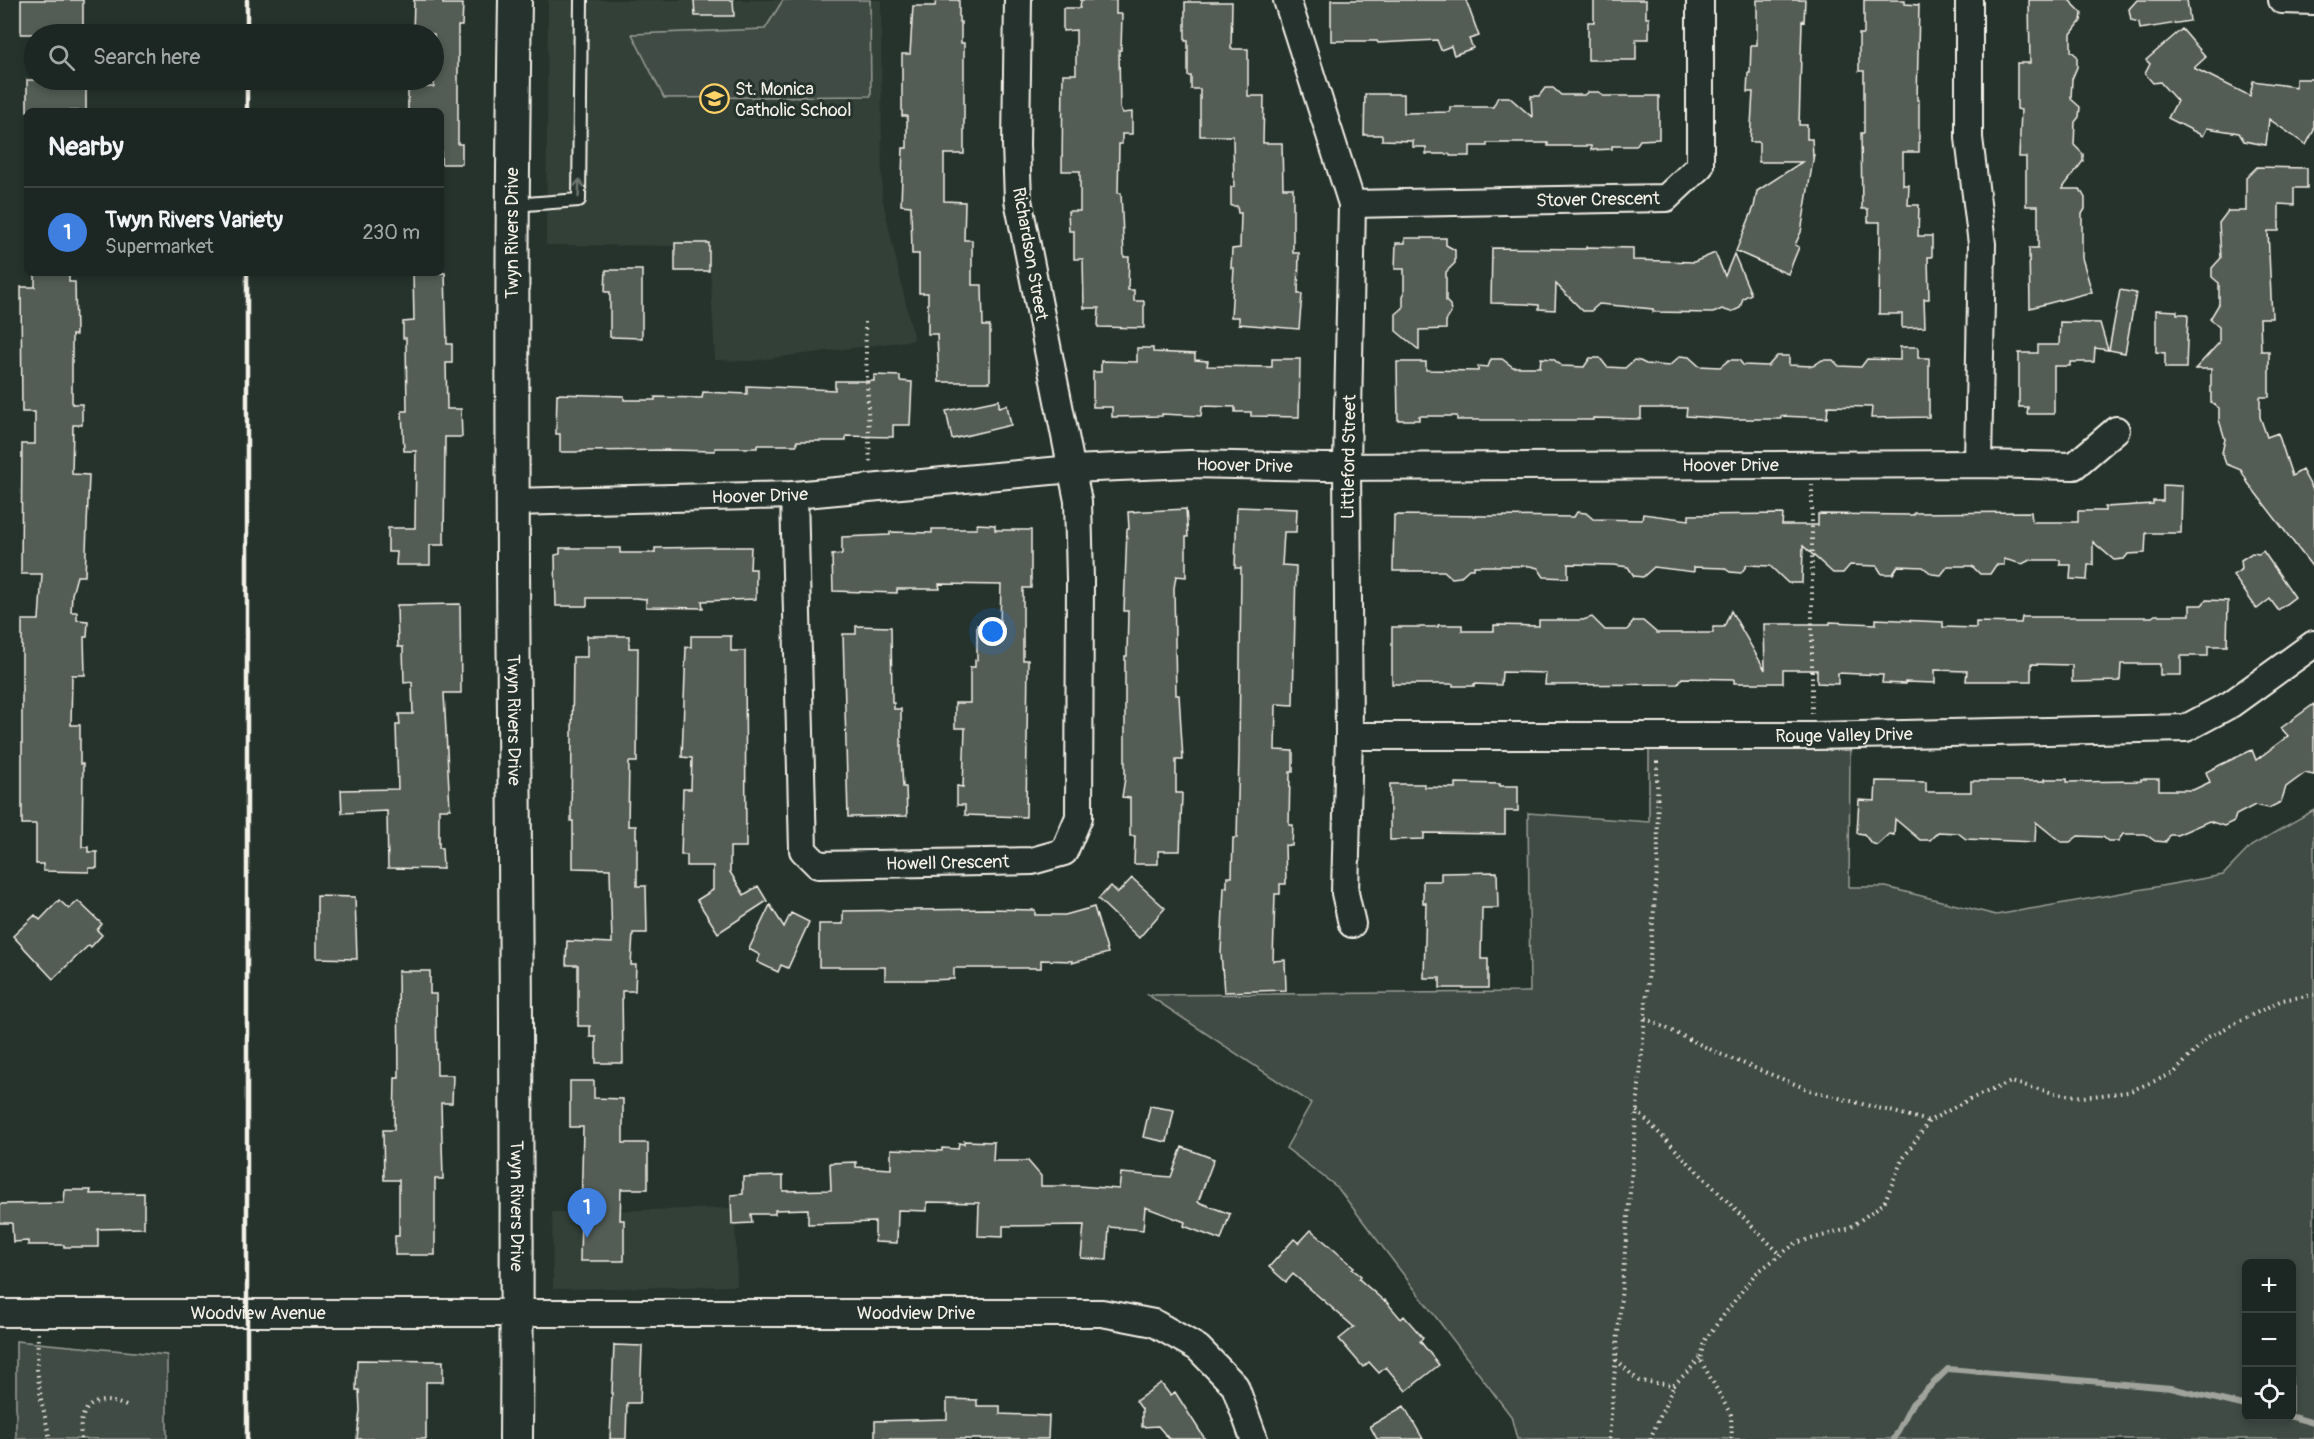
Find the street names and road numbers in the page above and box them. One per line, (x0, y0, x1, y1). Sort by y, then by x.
street label: Twyn Rivers Drive (501, 167, 524, 299)
street label: Richardson Street (1007, 186, 1053, 323)
street label: Stover Crescent (1536, 187, 1661, 212)
street label: Littleford Street (1336, 394, 1362, 519)
street label: Hoover Drive (1196, 453, 1293, 478)
street label: Hoover Drive (1682, 453, 1779, 477)
street label: Hoover Drive (711, 482, 809, 509)
street label: Twyn Rivers Drive (502, 654, 526, 786)
street label: Rouge Valley Drive (1775, 722, 1913, 748)
street label: Howell Crescent (886, 850, 1010, 875)
street label: Twyn Rivers Drive (505, 1140, 528, 1272)
street label: Woodview Avenue (190, 1302, 326, 1325)
street label: Woodview Drive (857, 1302, 975, 1325)

